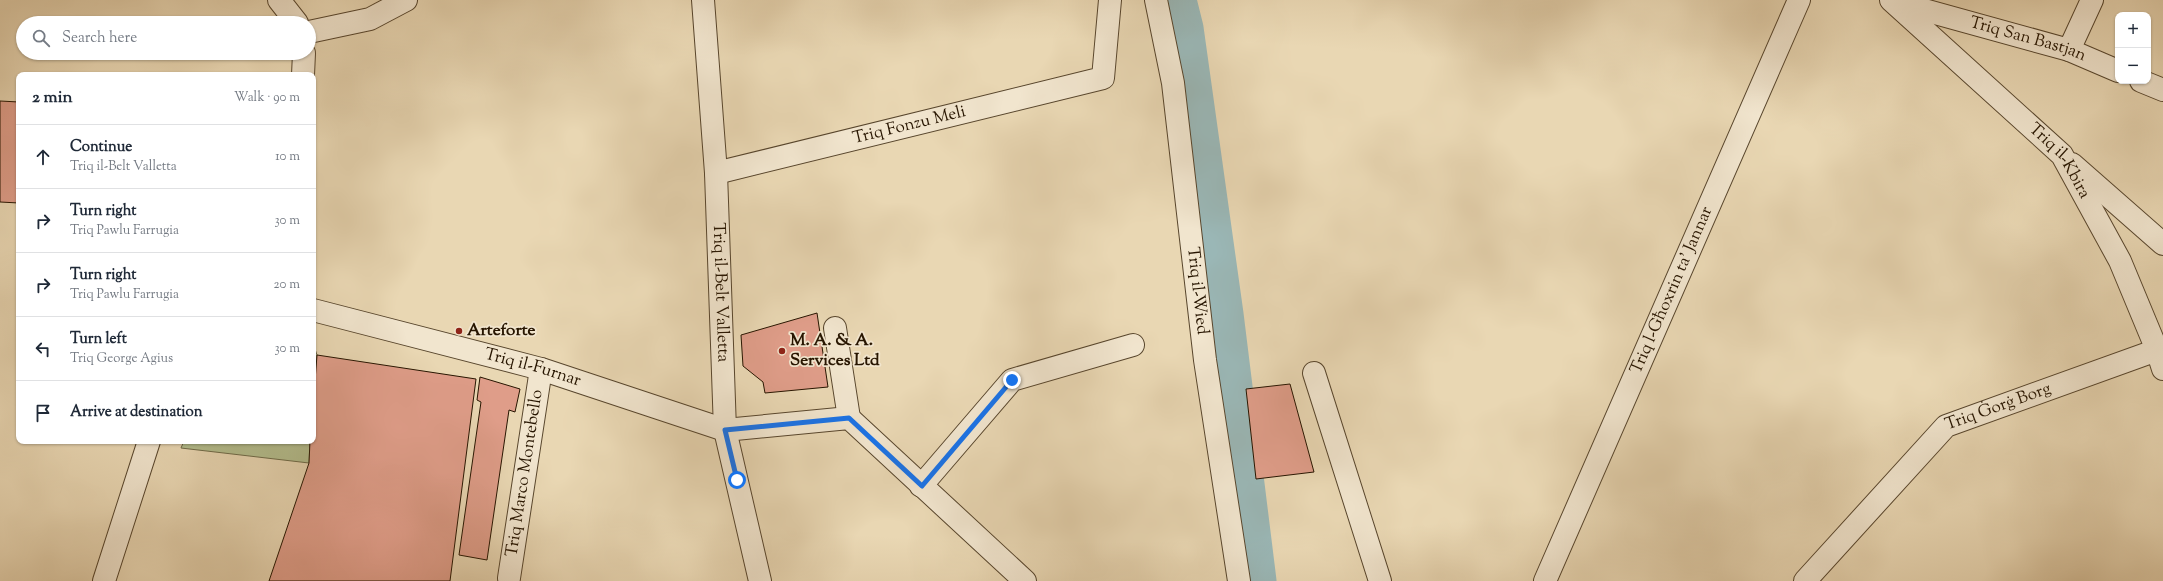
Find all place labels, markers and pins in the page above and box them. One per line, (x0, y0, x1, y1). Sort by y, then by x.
place label: Arteforte (467, 319, 536, 343)
marker: Arteforte (454, 326, 464, 336)
place label: M. A. & A. Services Ltd (790, 329, 880, 373)
marker: M. A. & A. Services Ltd (777, 346, 787, 356)

